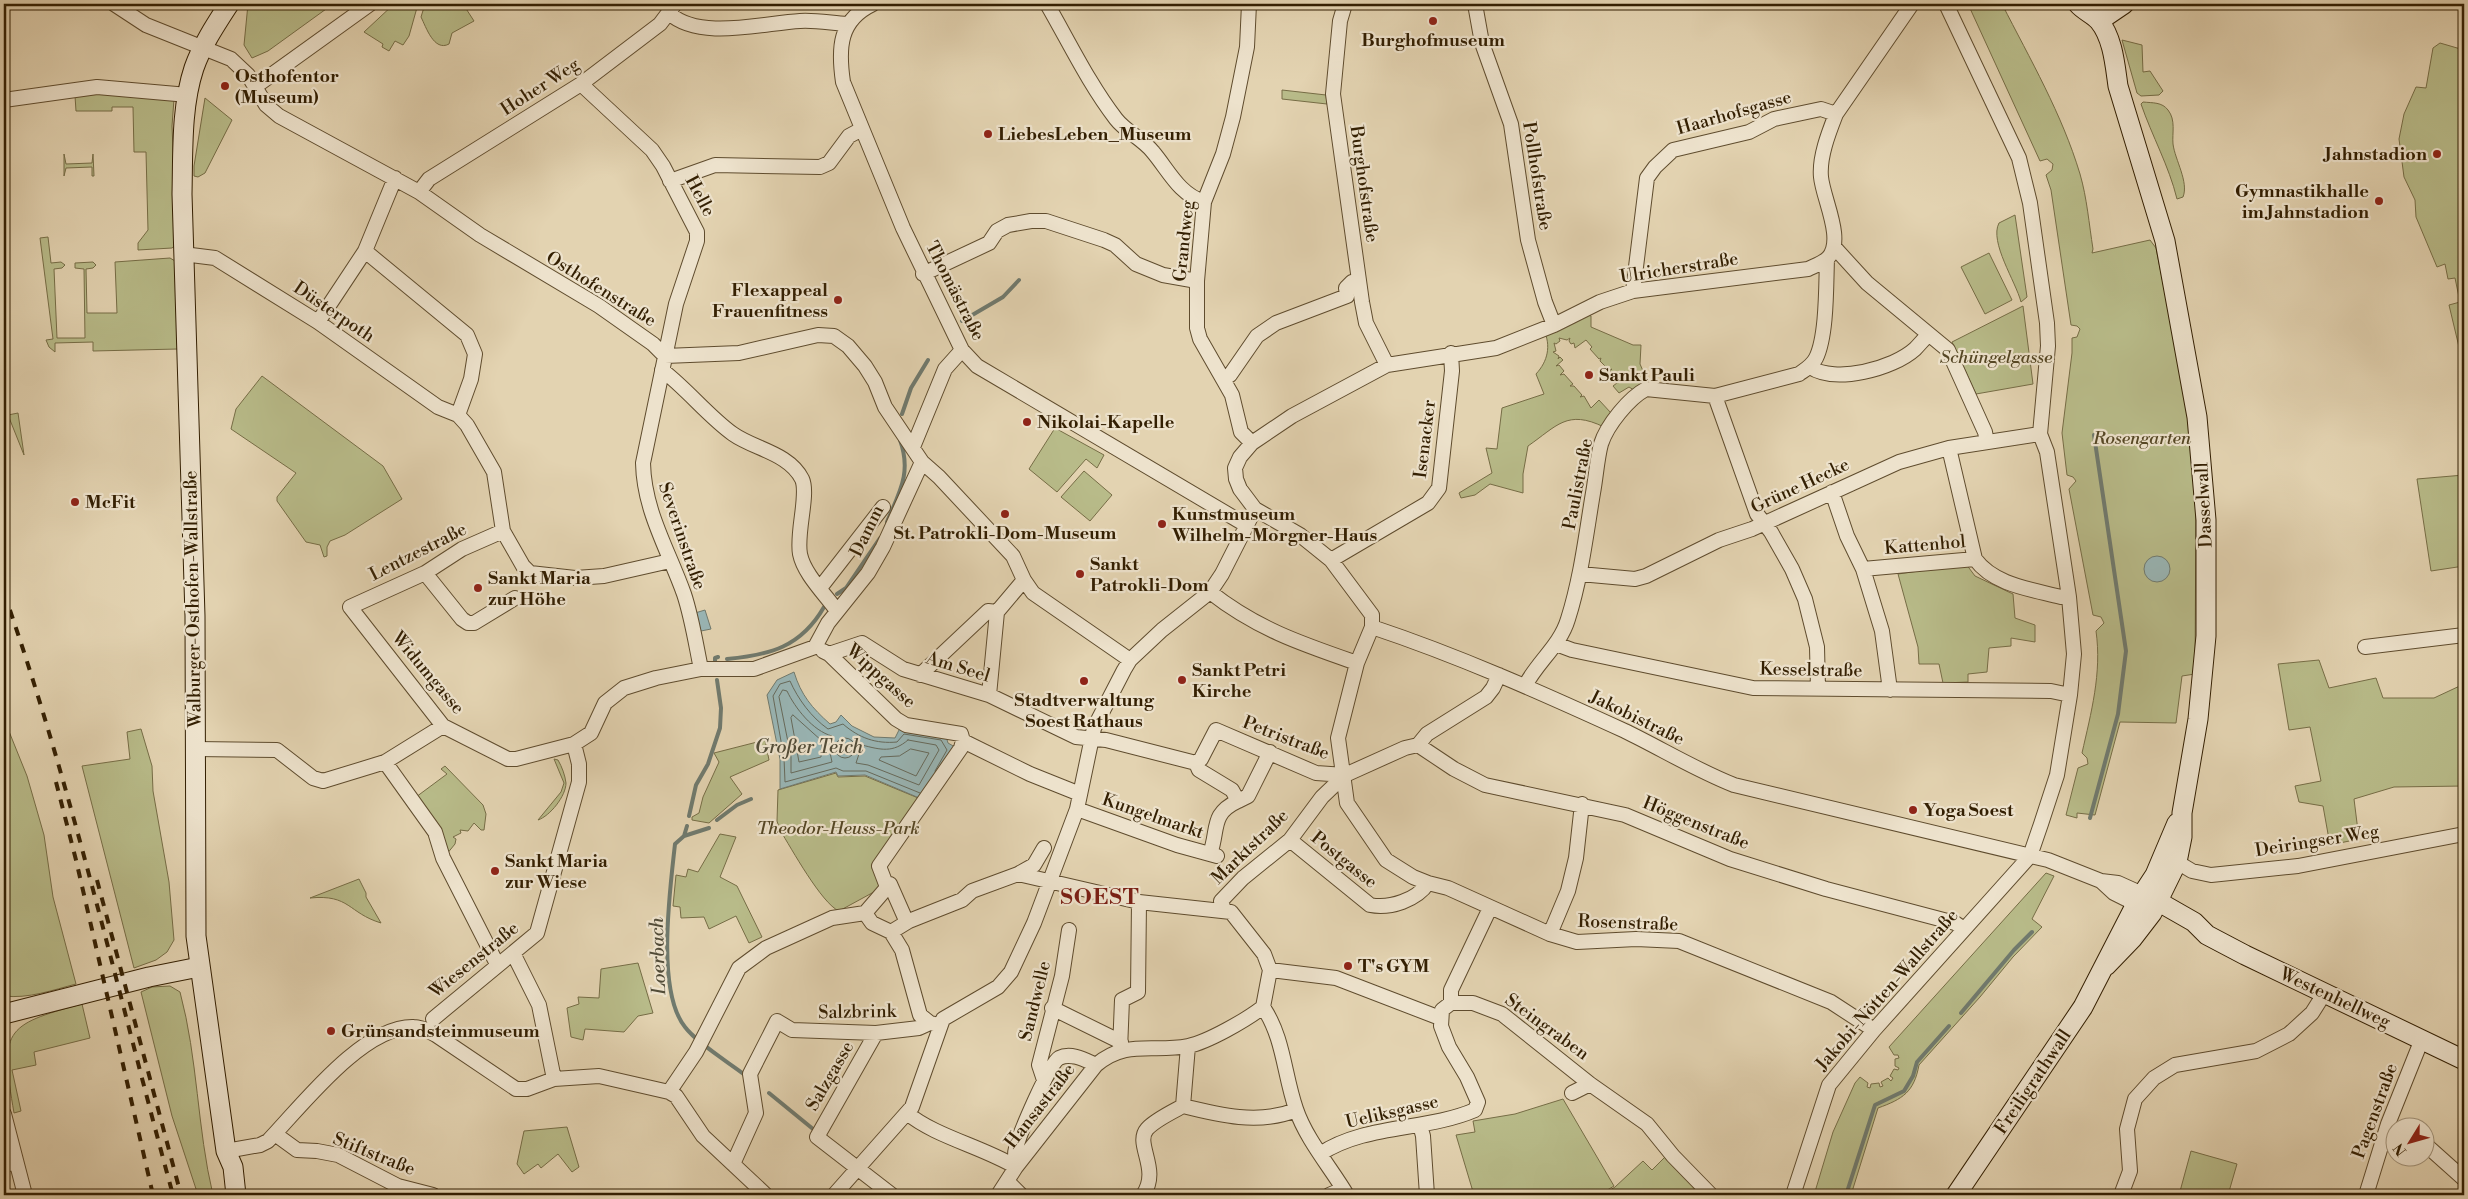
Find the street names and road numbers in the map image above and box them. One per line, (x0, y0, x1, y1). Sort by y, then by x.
street label: Hoher Weg (496, 53, 584, 121)
street label: Haarhofsgasse (1674, 86, 1794, 140)
street label: Pollhofstraße (1517, 120, 1557, 232)
street label: Burghofstraße (1344, 123, 1384, 244)
street label: Helle (680, 172, 720, 220)
street label: Grandweg (1168, 198, 1200, 283)
street label: Thomästraße (920, 237, 990, 345)
street label: Osthofenstraße (542, 246, 660, 332)
street label: Ulricherstraße (1618, 247, 1740, 289)
street label: Düsterpoth (289, 276, 379, 348)
street label: Isenacker (1409, 398, 1441, 480)
street label: Paulistraße (1558, 436, 1598, 532)
street label: Grüne Hecke (1747, 453, 1853, 519)
street label: Dasselwall (2190, 461, 2218, 548)
street label: Walburger-Osthofen-Wallstraße (179, 470, 207, 729)
street label: Severinstraße (653, 479, 711, 593)
street label: Damm (845, 501, 889, 561)
street label: Lentzestraße (365, 518, 471, 586)
street label: Kattenhol (1883, 530, 1967, 560)
street label: Widumgasse (386, 626, 469, 719)
street label: Wippgasse (841, 638, 921, 713)
street label: Am Seel (922, 646, 993, 688)
street label: Kesselstraße (1759, 658, 1863, 682)
street label: Jakobistraße (1585, 685, 1688, 751)
street label: Petristraße (1239, 711, 1333, 765)
street label: Kungelmarkt (1099, 788, 1208, 844)
street label: Höggenstraße (1639, 791, 1753, 855)
street label: Marktstraße (1206, 804, 1294, 890)
street label: Deiringser Weg (2253, 820, 2381, 862)
street label: Postgasse (1306, 826, 1382, 894)
street label: Jakobi-Nötten-Wallstraße (1810, 905, 1963, 1076)
street label: Rosenstraße (1577, 910, 1679, 936)
street label: Wiesenstraße (424, 917, 524, 1004)
street label: Sandwelle (1014, 959, 1056, 1043)
street label: Westenhellweg (2275, 962, 2395, 1034)
street label: Steingraben (1500, 989, 1594, 1066)
street label: Salzbrink (818, 1000, 898, 1024)
street label: Freiligrathwall (1989, 1025, 2077, 1139)
street label: Salzgasse (801, 1037, 859, 1115)
street label: Hansastraße (1000, 1059, 1080, 1153)
street label: Pagenstraße (2347, 1060, 2403, 1162)
street label: Ueliksgasse (1343, 1090, 1441, 1134)
street label: Stiftstraße (330, 1127, 418, 1181)

